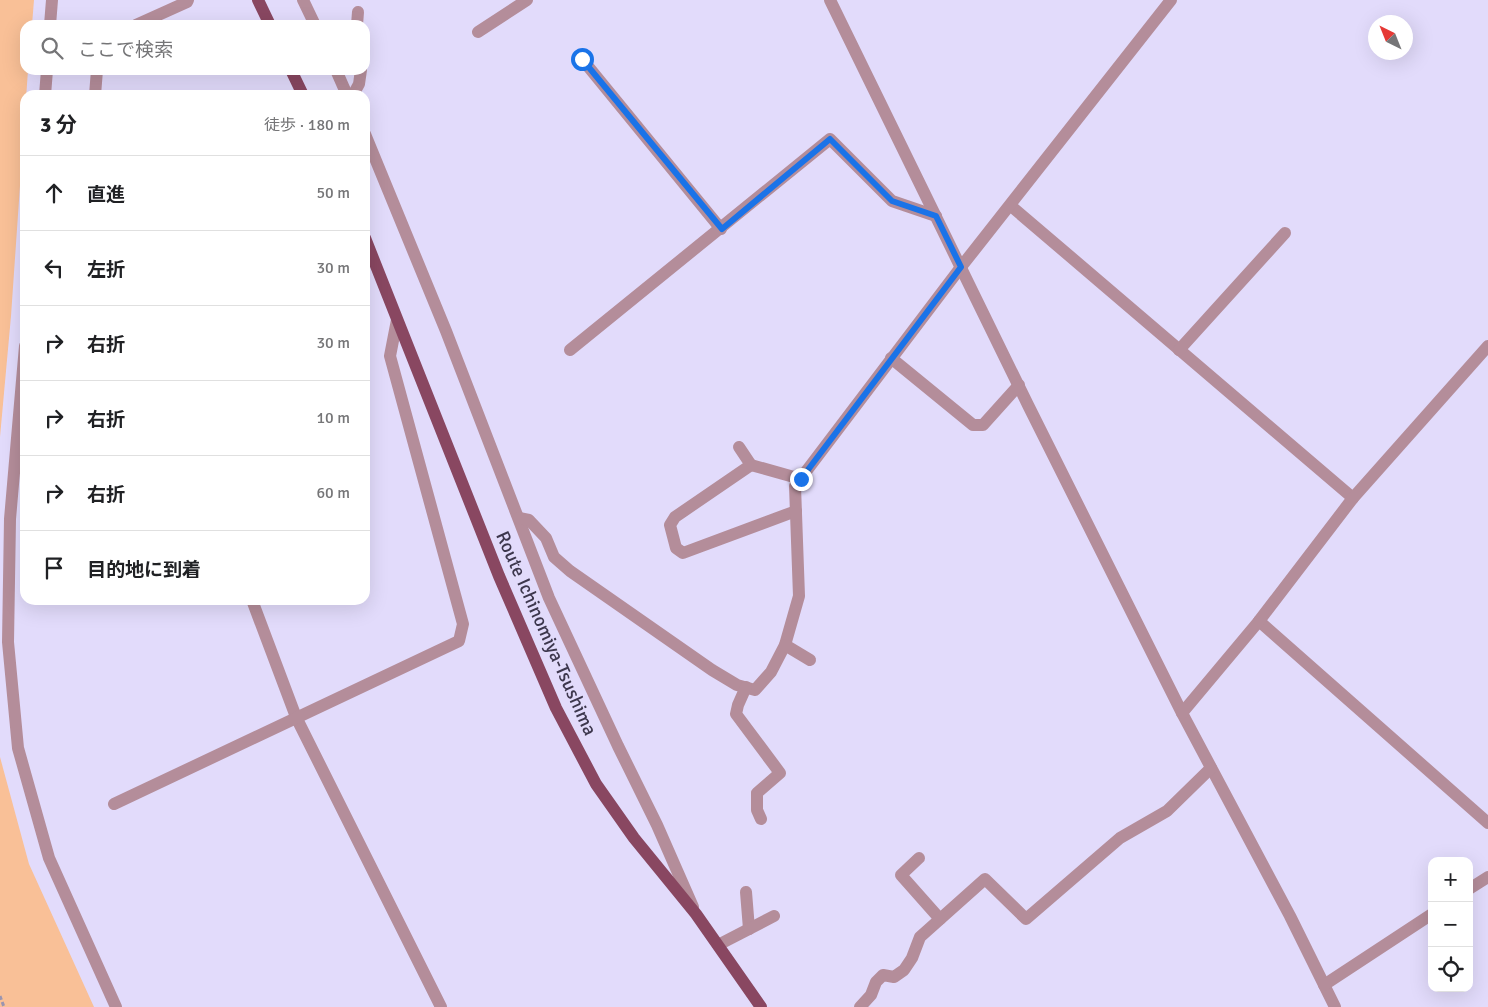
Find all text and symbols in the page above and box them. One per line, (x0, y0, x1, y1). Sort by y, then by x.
north arrow (1368, 15, 1413, 60)
search box (20, 20, 370, 75)
icon: search (38, 34, 66, 62)
text: ここで検索 (78, 38, 173, 62)
route start (571, 48, 594, 71)
text: 3 分 (40, 112, 77, 138)
text: 徒歩 · 180 m (264, 115, 350, 135)
icon: ahead (40, 179, 68, 207)
text: 直進 (87, 183, 125, 207)
text: 50 m (316, 183, 350, 203)
icon: left (40, 254, 68, 282)
text: 左折 (87, 258, 125, 282)
text: 30 m (316, 258, 350, 278)
icon: right (40, 329, 68, 357)
text: 右折 (87, 333, 125, 357)
text: 30 m (316, 333, 350, 353)
icon: right (40, 404, 68, 432)
text: 右折 (87, 408, 125, 432)
text: 10 m (316, 408, 350, 428)
route end (790, 468, 813, 491)
icon: right (40, 479, 68, 507)
text: 右折 (87, 483, 125, 507)
text: 60 m (316, 483, 350, 503)
street label: Route Ichinomiya-Tsushima (490, 528, 602, 739)
icon: arrive (40, 554, 68, 582)
text: 目的地に到着 (87, 558, 201, 582)
map controls (1428, 857, 1473, 992)
button: + (1428, 857, 1473, 902)
button: − (1428, 902, 1473, 947)
button: locate (1428, 947, 1473, 992)

